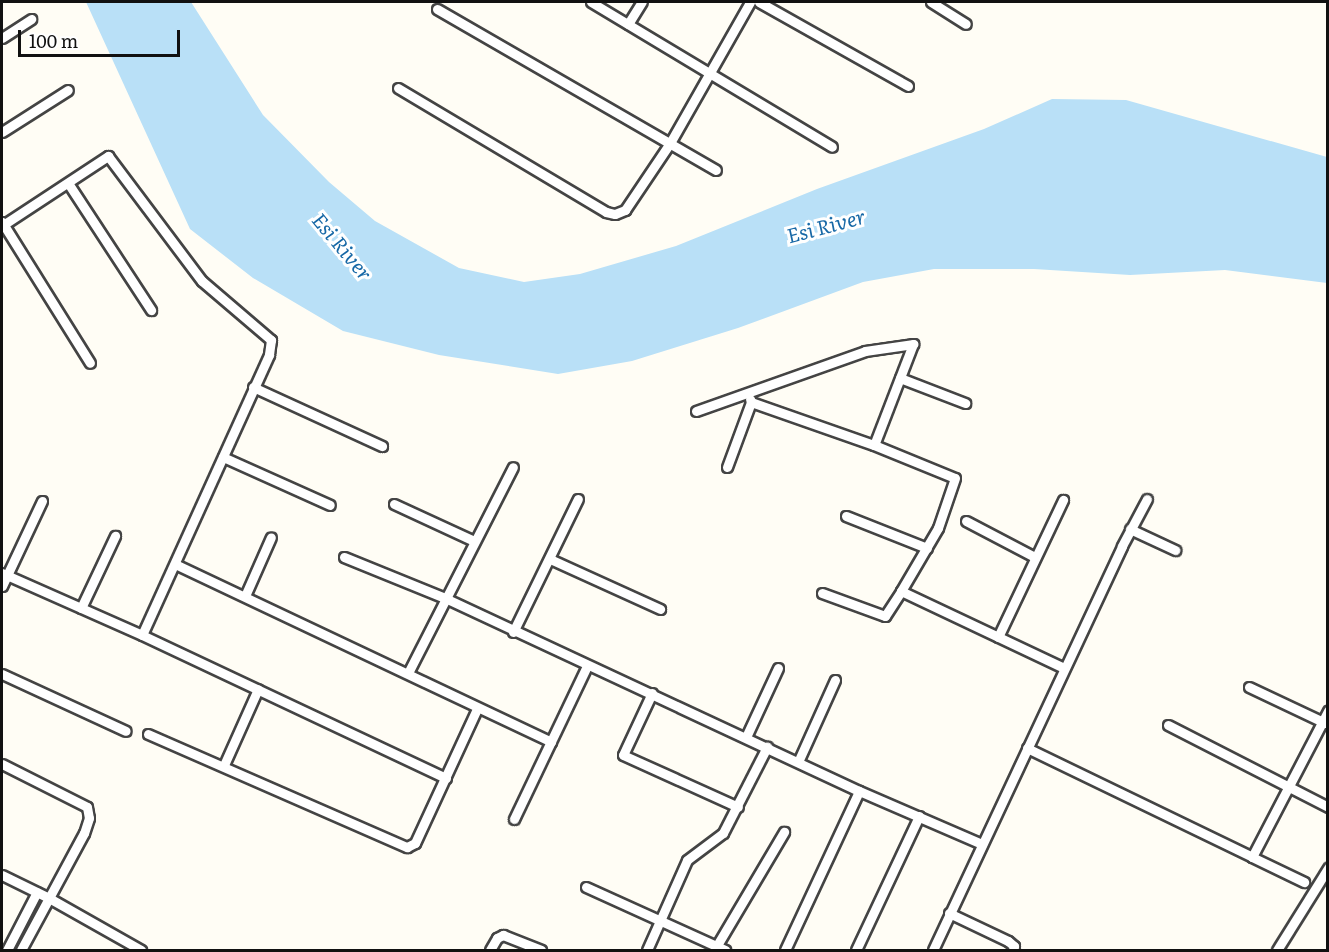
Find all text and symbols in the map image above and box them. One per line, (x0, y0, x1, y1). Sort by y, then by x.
scale bar (21, 18, 183, 56)
text: 100 m (29, 27, 78, 54)
water label: Esi River (784, 203, 868, 247)
water label: Esi River (308, 207, 378, 285)

